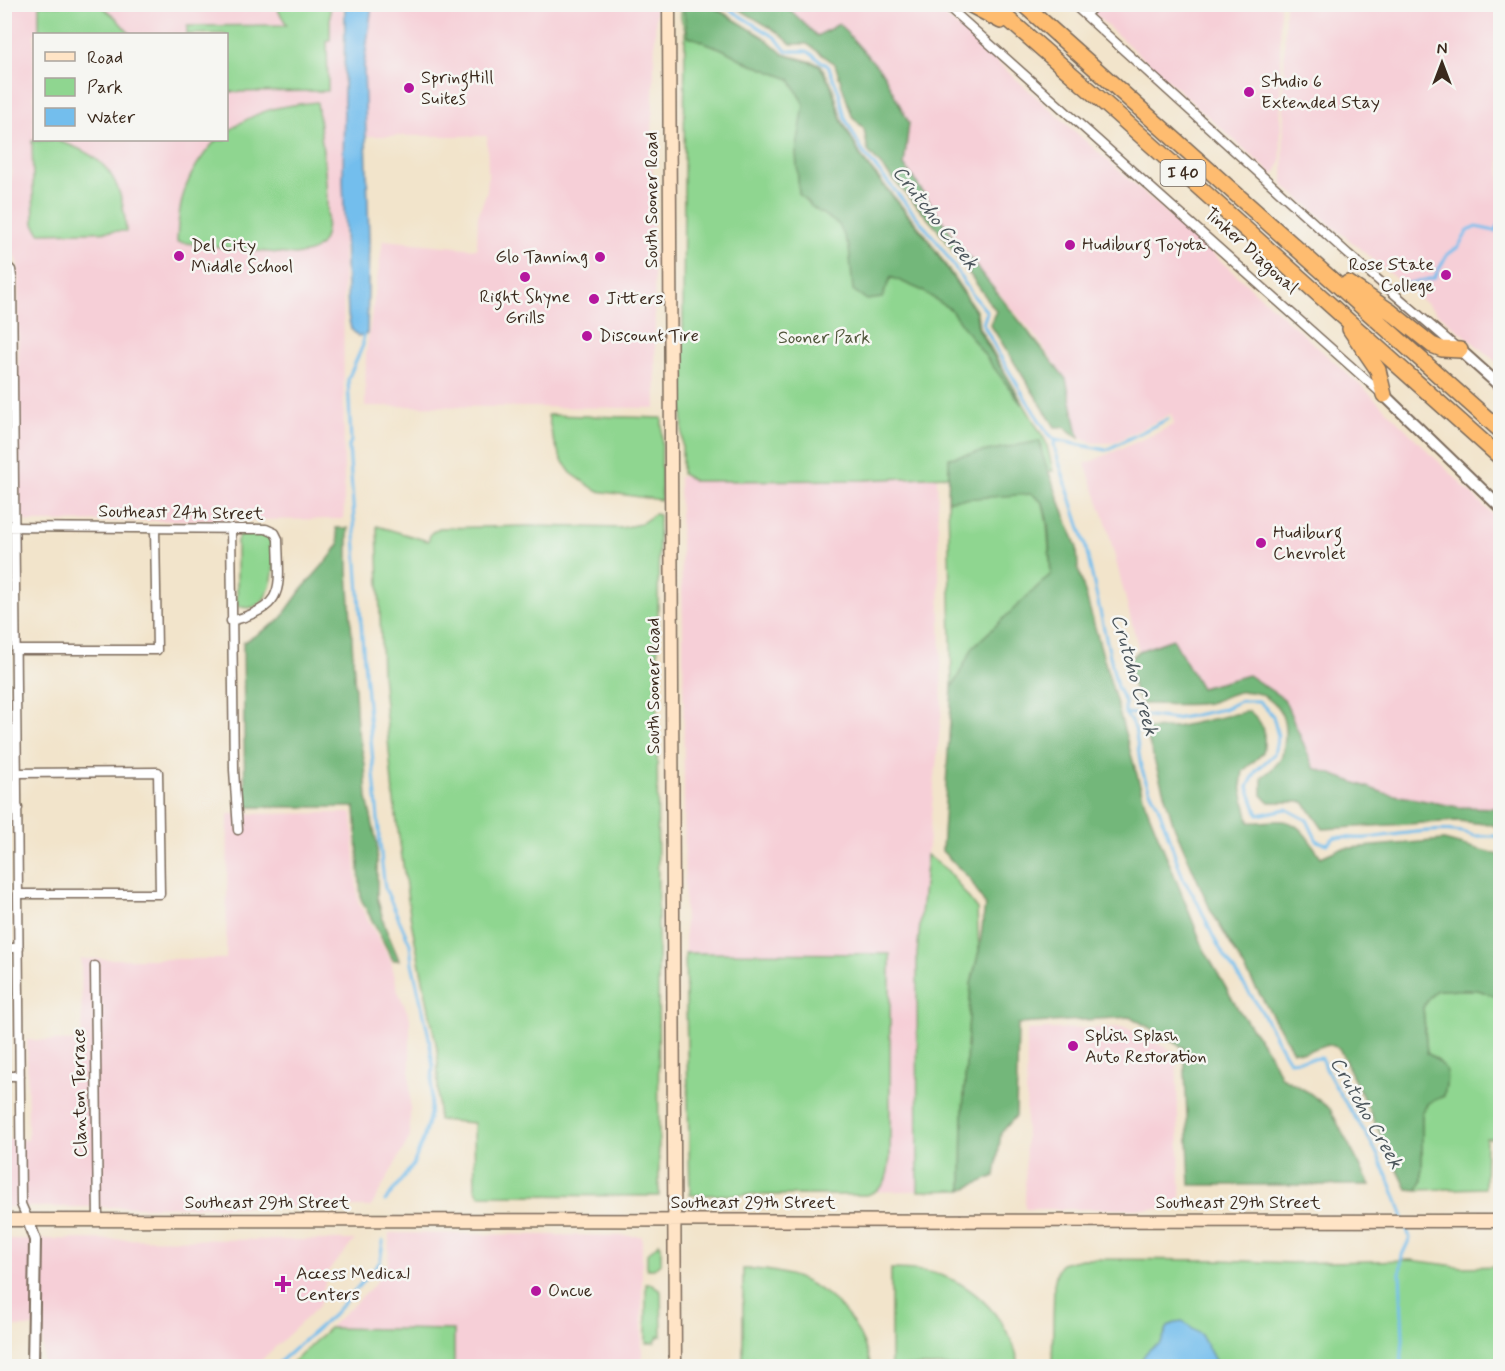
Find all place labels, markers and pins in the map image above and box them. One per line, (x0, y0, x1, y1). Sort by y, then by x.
place label: SpringHill Suites (421, 66, 494, 111)
place label: Studio 6 Extended Stay (1261, 70, 1380, 115)
marker: SpringHill Suites (402, 81, 416, 95)
marker: Studio 6 Extended Stay (1242, 85, 1256, 99)
place label: Hudiburg Toyota (1082, 233, 1206, 259)
place label: Del City Middle School (191, 234, 293, 279)
marker: Hudiburg Toyota (1063, 238, 1077, 252)
place label: Glo Tanning (495, 245, 588, 269)
marker: Del City Middle School (172, 249, 186, 263)
marker: Glo Tanning (593, 250, 607, 264)
place label: Rose State College (1349, 253, 1434, 298)
marker: Rose State College (1439, 268, 1453, 282)
marker: Right Shyne Grills (518, 270, 532, 284)
place label: Right Shyne Grills (480, 285, 571, 330)
place label: Jitters (606, 287, 663, 311)
marker: Jitters (587, 292, 601, 306)
place label: Discount Tire (599, 324, 699, 348)
marker: Discount Tire (580, 329, 594, 343)
place label: Hudiburg Chevrolet (1273, 521, 1346, 566)
marker: Hudiburg Chevrolet (1254, 536, 1268, 550)
place label: Splish Splash Auto Restoration (1085, 1024, 1207, 1069)
marker: Splish Splash Auto Restoration (1066, 1039, 1080, 1053)
place label: Access Medical Centers (296, 1262, 410, 1307)
marker: Access Medical Centers (274, 1275, 292, 1293)
place label: Oncue (548, 1279, 592, 1303)
marker: Oncue (529, 1284, 543, 1298)

